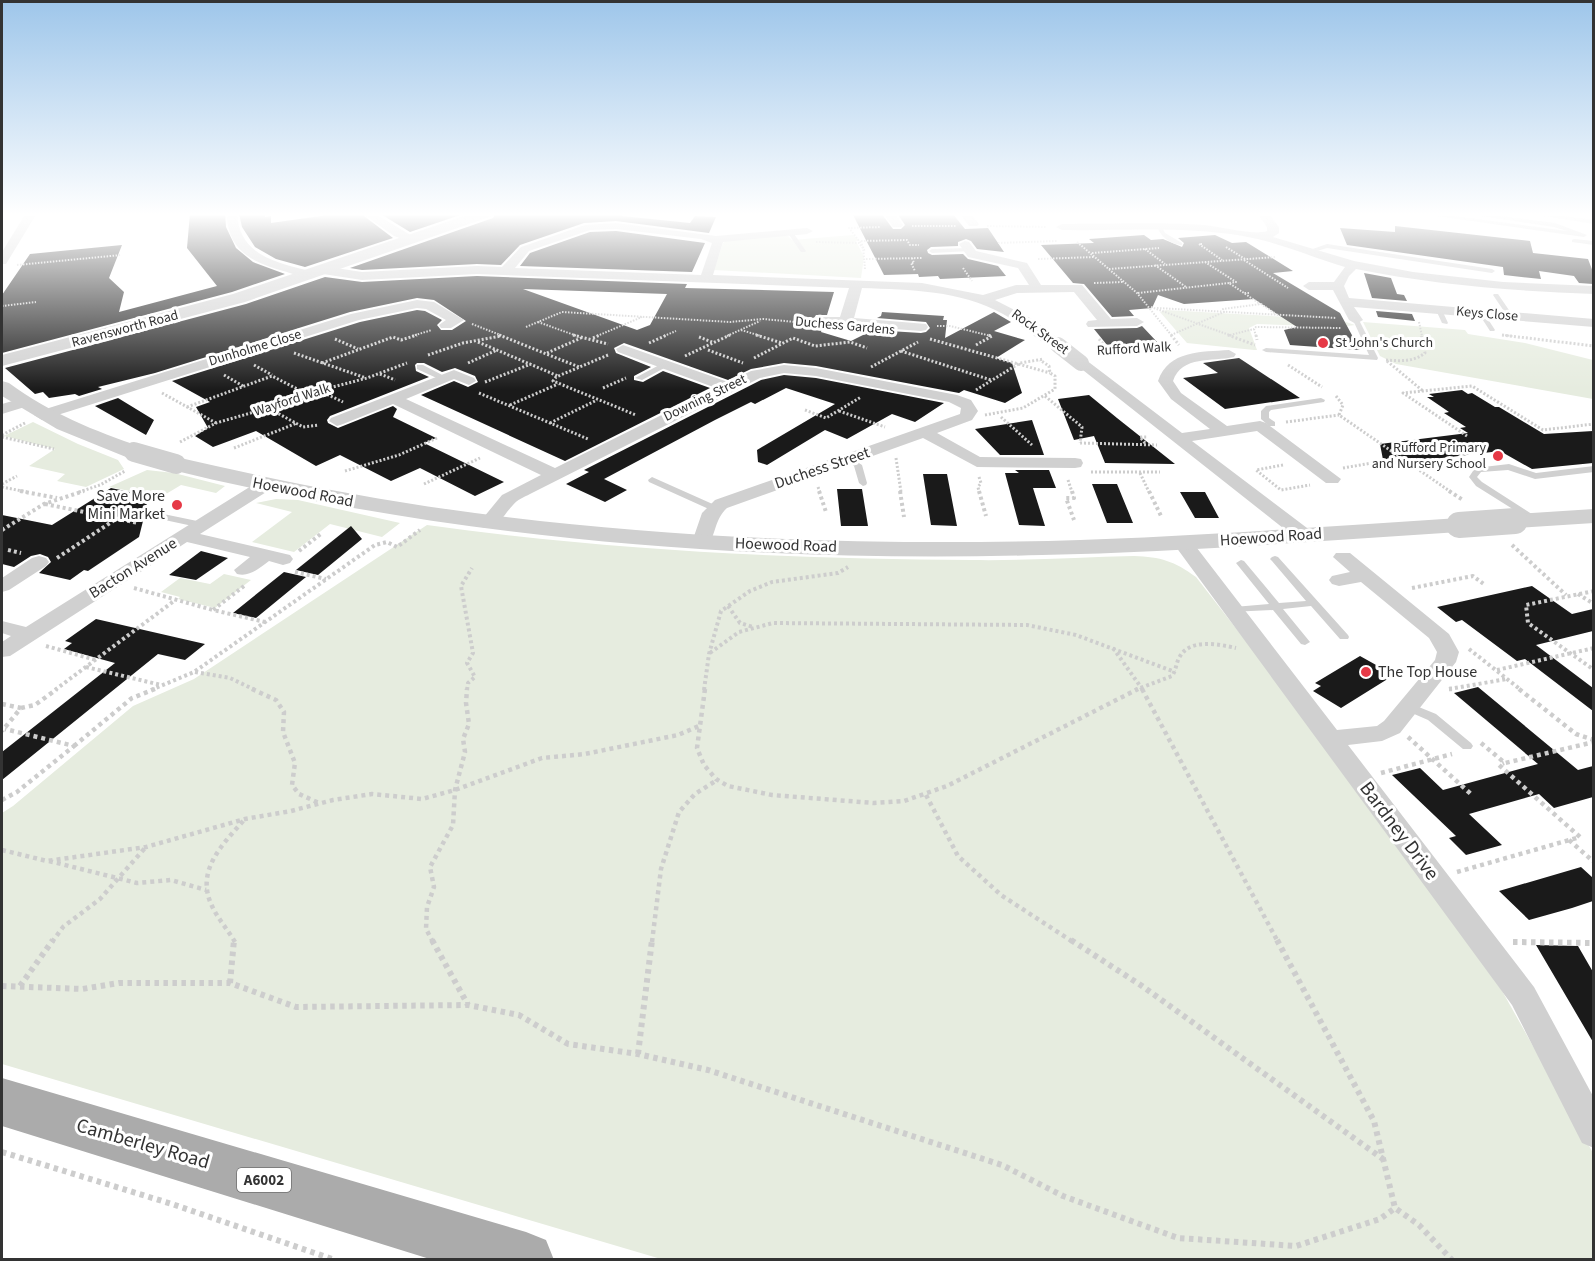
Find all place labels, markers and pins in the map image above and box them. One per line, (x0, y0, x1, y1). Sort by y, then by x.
place label: St John's Church (1335, 333, 1433, 353)
marker: St John's Church (1316, 336, 1330, 350)
place label: Rufford Primary and Nursery School (1372, 438, 1486, 474)
marker: Rufford Primary and Nursery School (1491, 449, 1505, 463)
place label: Save More Mini Market (87, 485, 166, 525)
marker: Save More Mini Market (170, 498, 184, 512)
place label: The Top House (1378, 661, 1477, 683)
marker: The Top House (1359, 665, 1373, 679)

